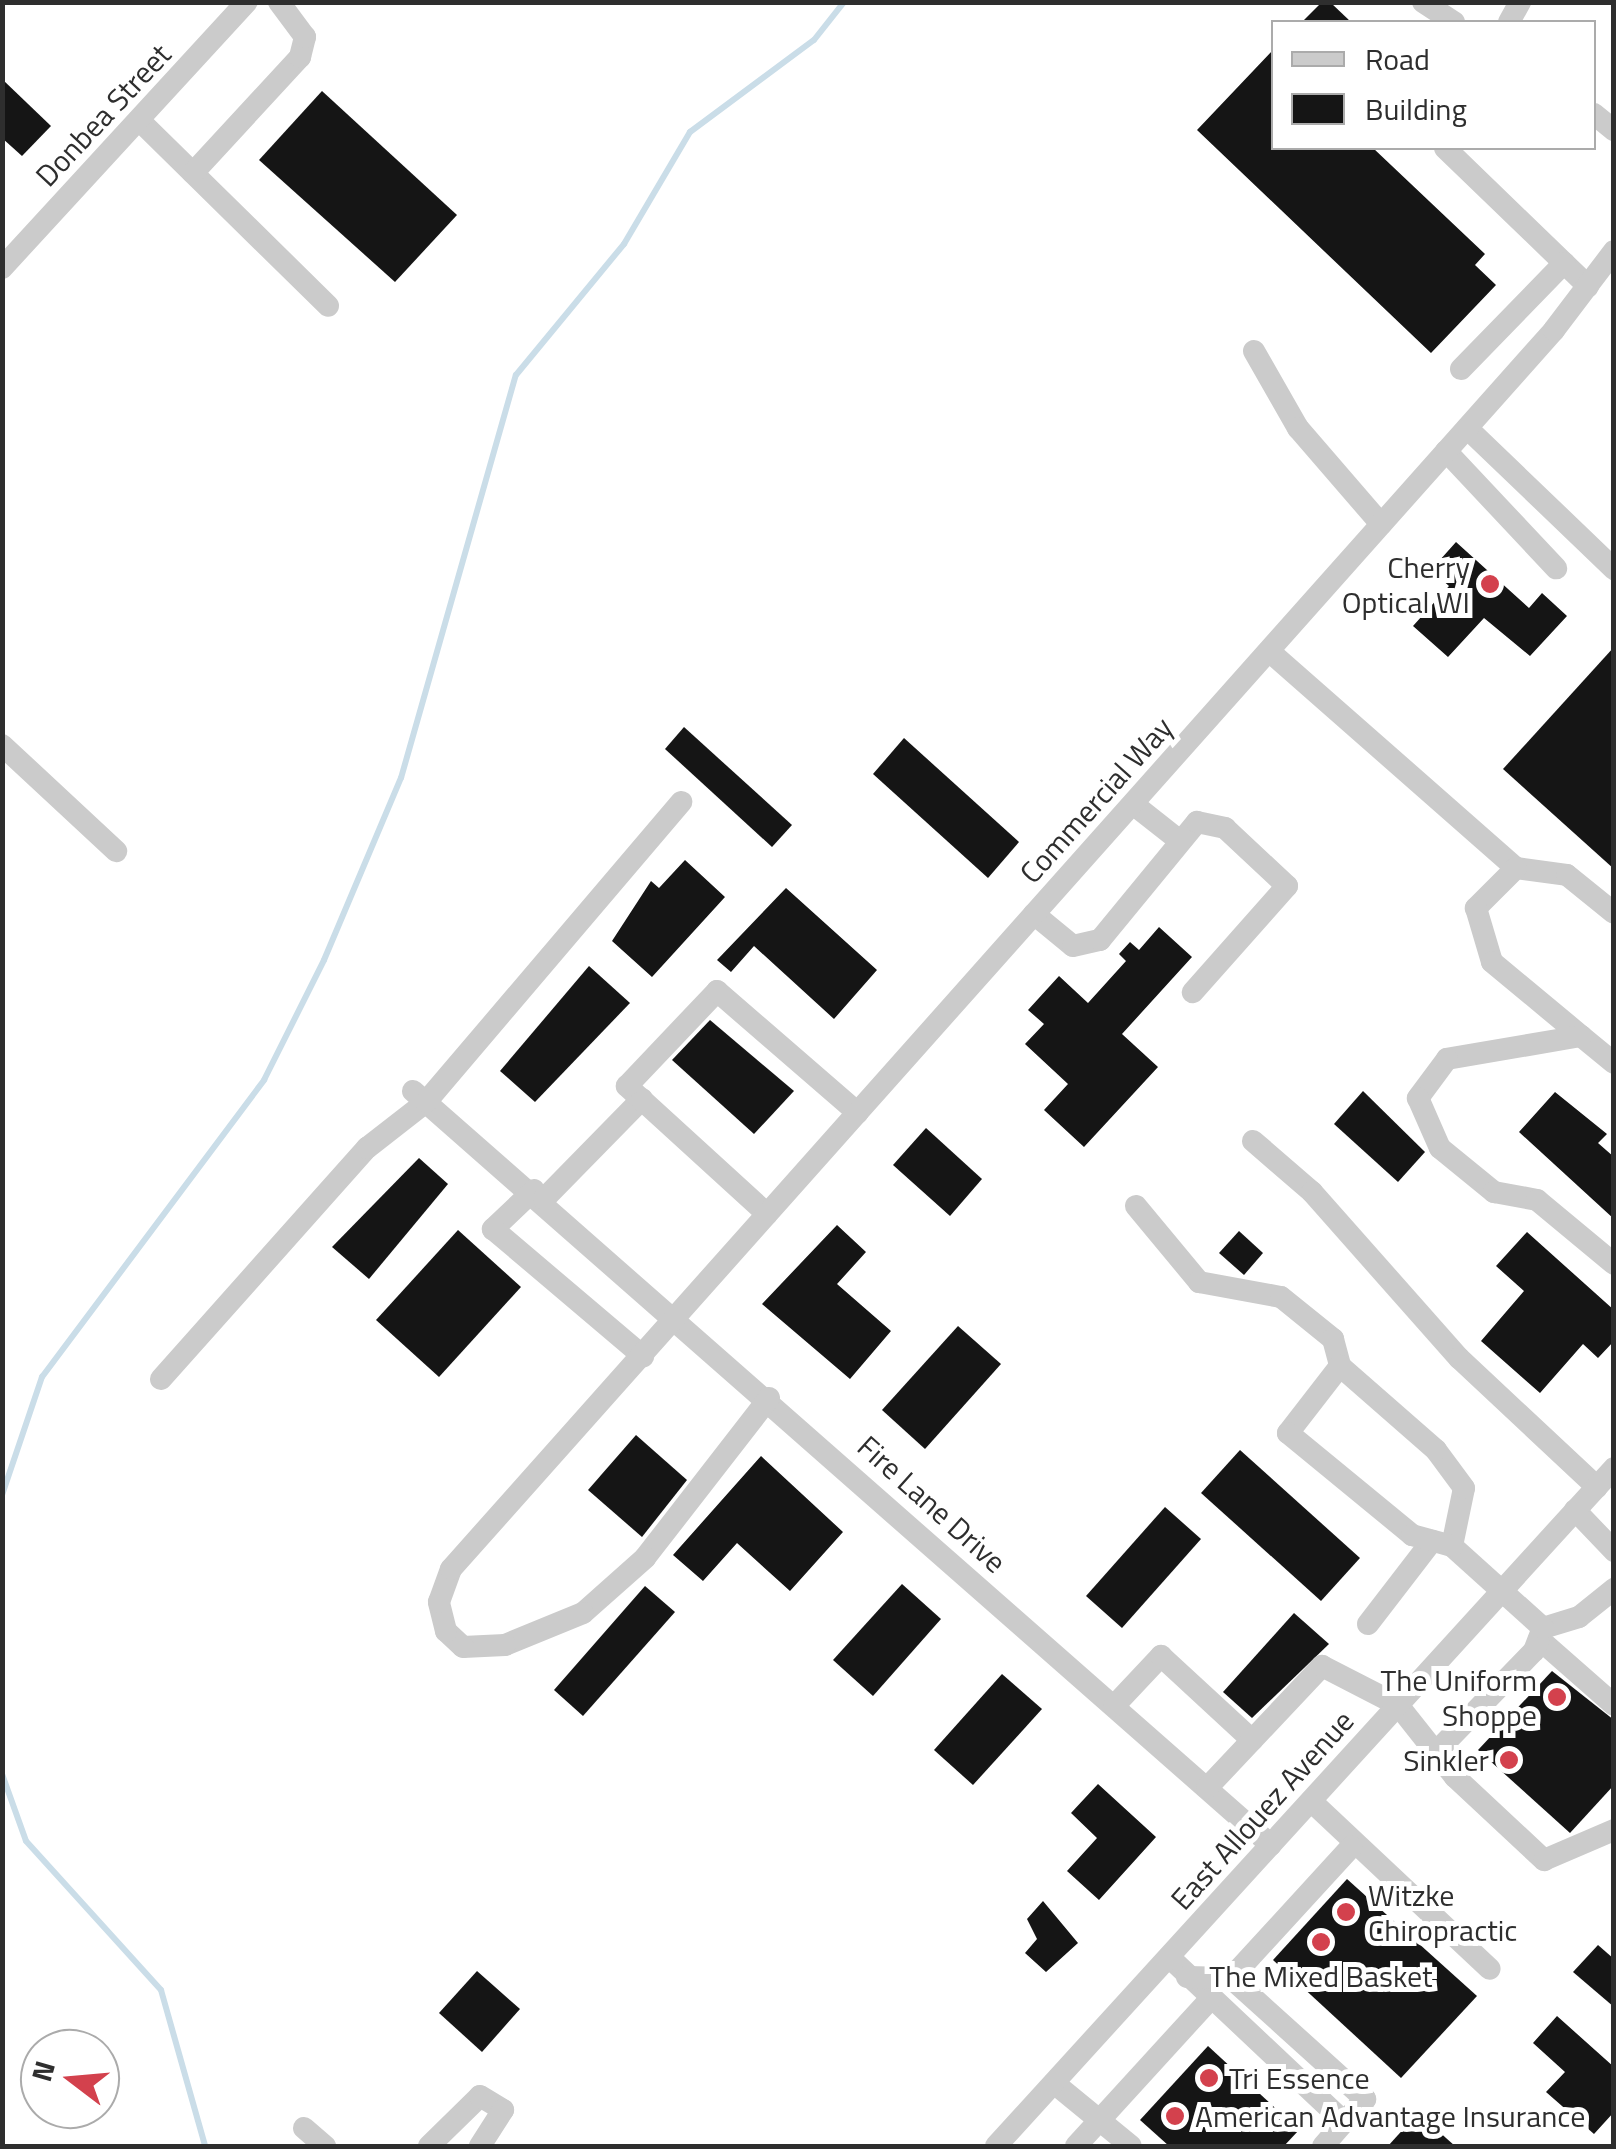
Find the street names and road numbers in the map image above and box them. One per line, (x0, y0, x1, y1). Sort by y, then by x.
street label: Donbea Street (28, 36, 178, 194)
street label: Commercial Way (1012, 710, 1180, 890)
street label: Fire Lane Drive (850, 1428, 1014, 1580)
street label: East Allouez Avenue (1163, 1703, 1361, 1917)

